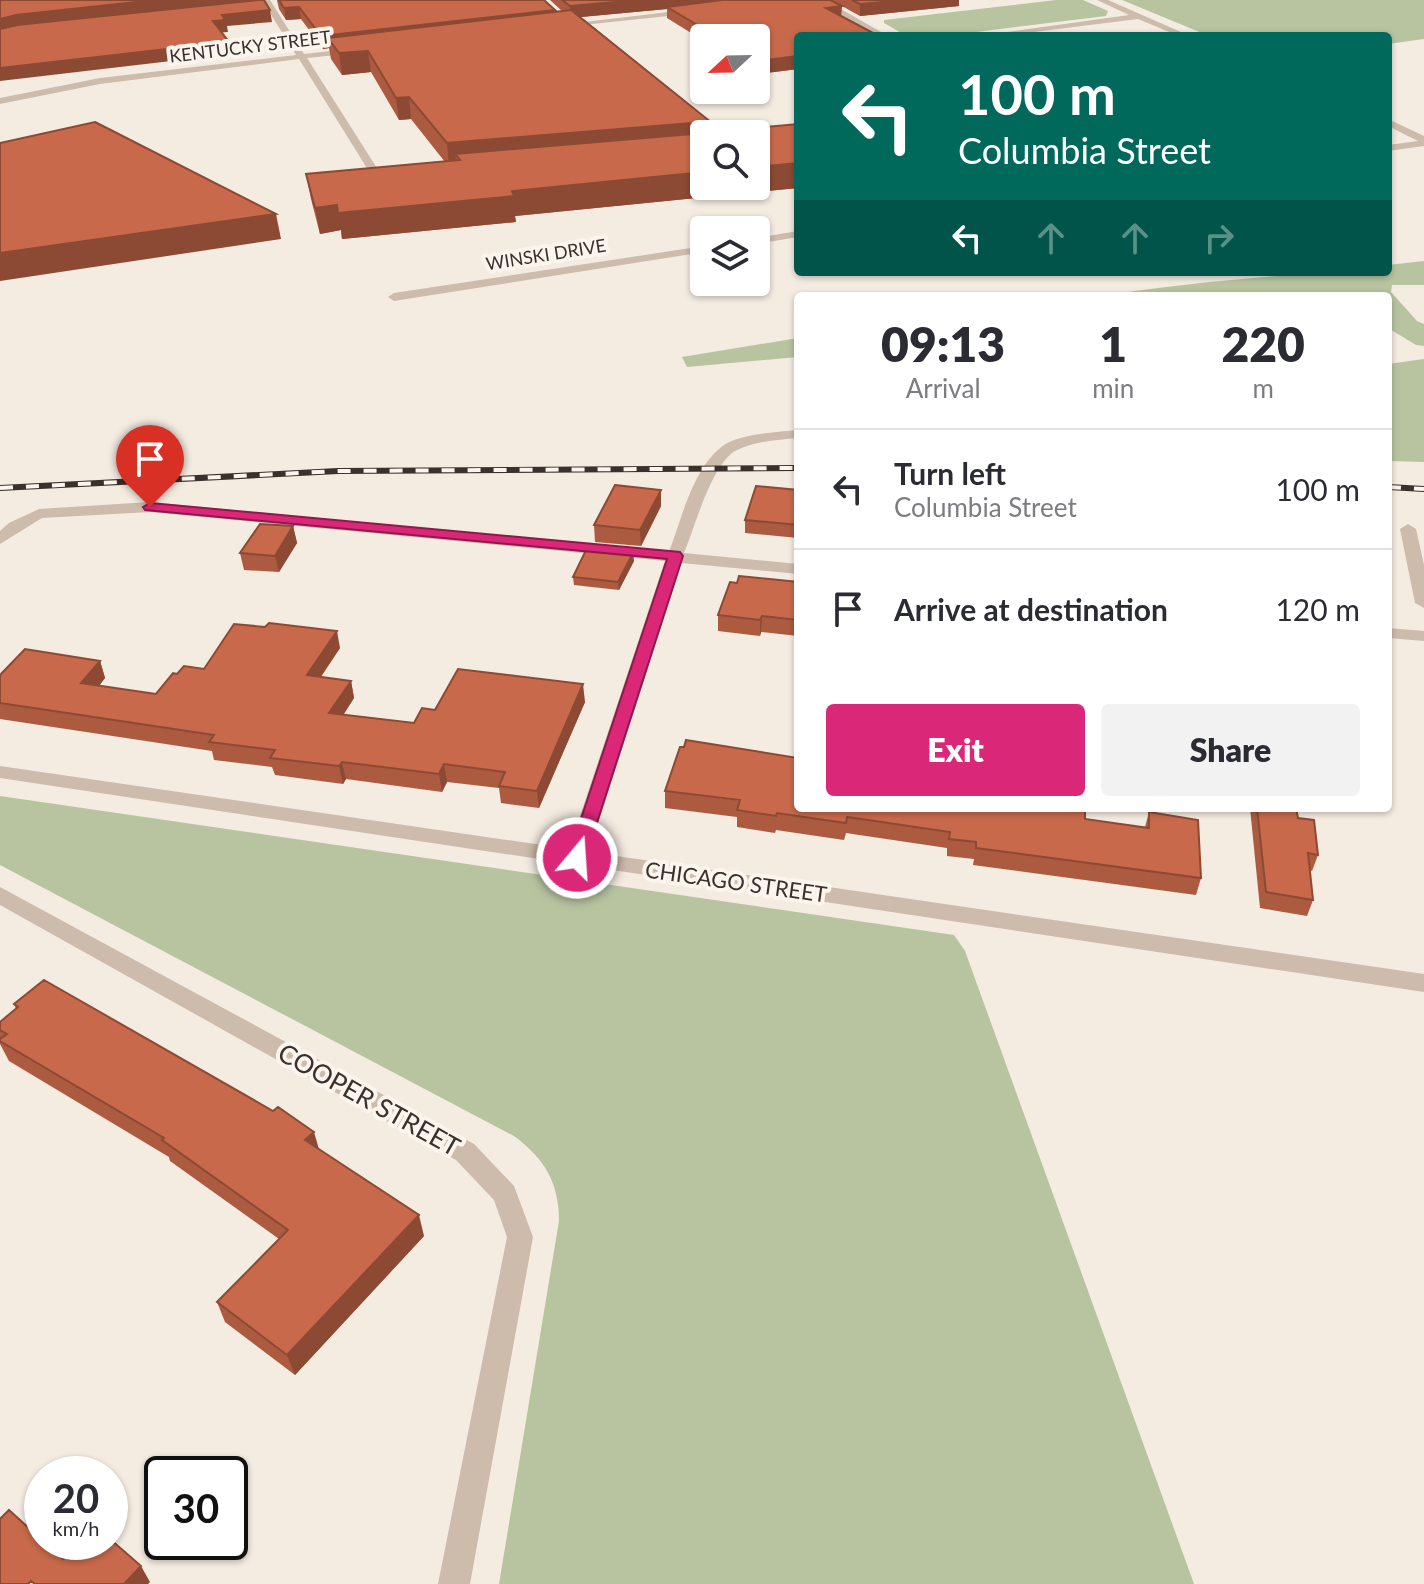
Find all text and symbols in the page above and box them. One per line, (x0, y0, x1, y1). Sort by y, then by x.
north arrow (690, 24, 770, 104)
map controls (690, 24, 770, 296)
street label: KENTUCKY STREET (168, 25, 332, 67)
text: 100 m (958, 60, 1116, 127)
icon: left (826, 64, 930, 168)
button: search (690, 120, 770, 200)
text: Columbia Street (958, 128, 1211, 172)
button: layers (690, 216, 770, 296)
icon: left (945, 216, 989, 260)
icon: ahead (1029, 216, 1073, 260)
icon: ahead (1113, 216, 1157, 260)
icon: right (1197, 216, 1241, 260)
street label: WINSKI DRIVE (484, 234, 607, 274)
text: 09:13 (881, 315, 1005, 372)
text: 1 (1099, 315, 1127, 372)
text: 220 (1221, 315, 1305, 372)
text: Arrival (906, 372, 981, 404)
text: min (1092, 372, 1134, 404)
text: m (1252, 372, 1274, 404)
pin (116, 425, 184, 507)
icon: arrive (128, 437, 172, 481)
text: Turn left (894, 455, 1006, 491)
icon: left (826, 467, 870, 511)
text: 100 m (1275, 471, 1360, 507)
text: Columbia Street (894, 491, 1077, 523)
icon: arrive (826, 587, 870, 631)
text: Arrive at destination (894, 591, 1168, 627)
text: 120 m (1275, 591, 1360, 627)
button: Exit (826, 704, 1085, 796)
button: Share (1101, 704, 1360, 796)
position arrow (535, 816, 619, 900)
street label: CHICAGO STREET (643, 855, 829, 908)
street label: COOPER STREET (273, 1036, 466, 1162)
speed limit sign: 30 (144, 1456, 248, 1560)
text: 20 (53, 1474, 99, 1522)
text: km/h (53, 1516, 99, 1540)

